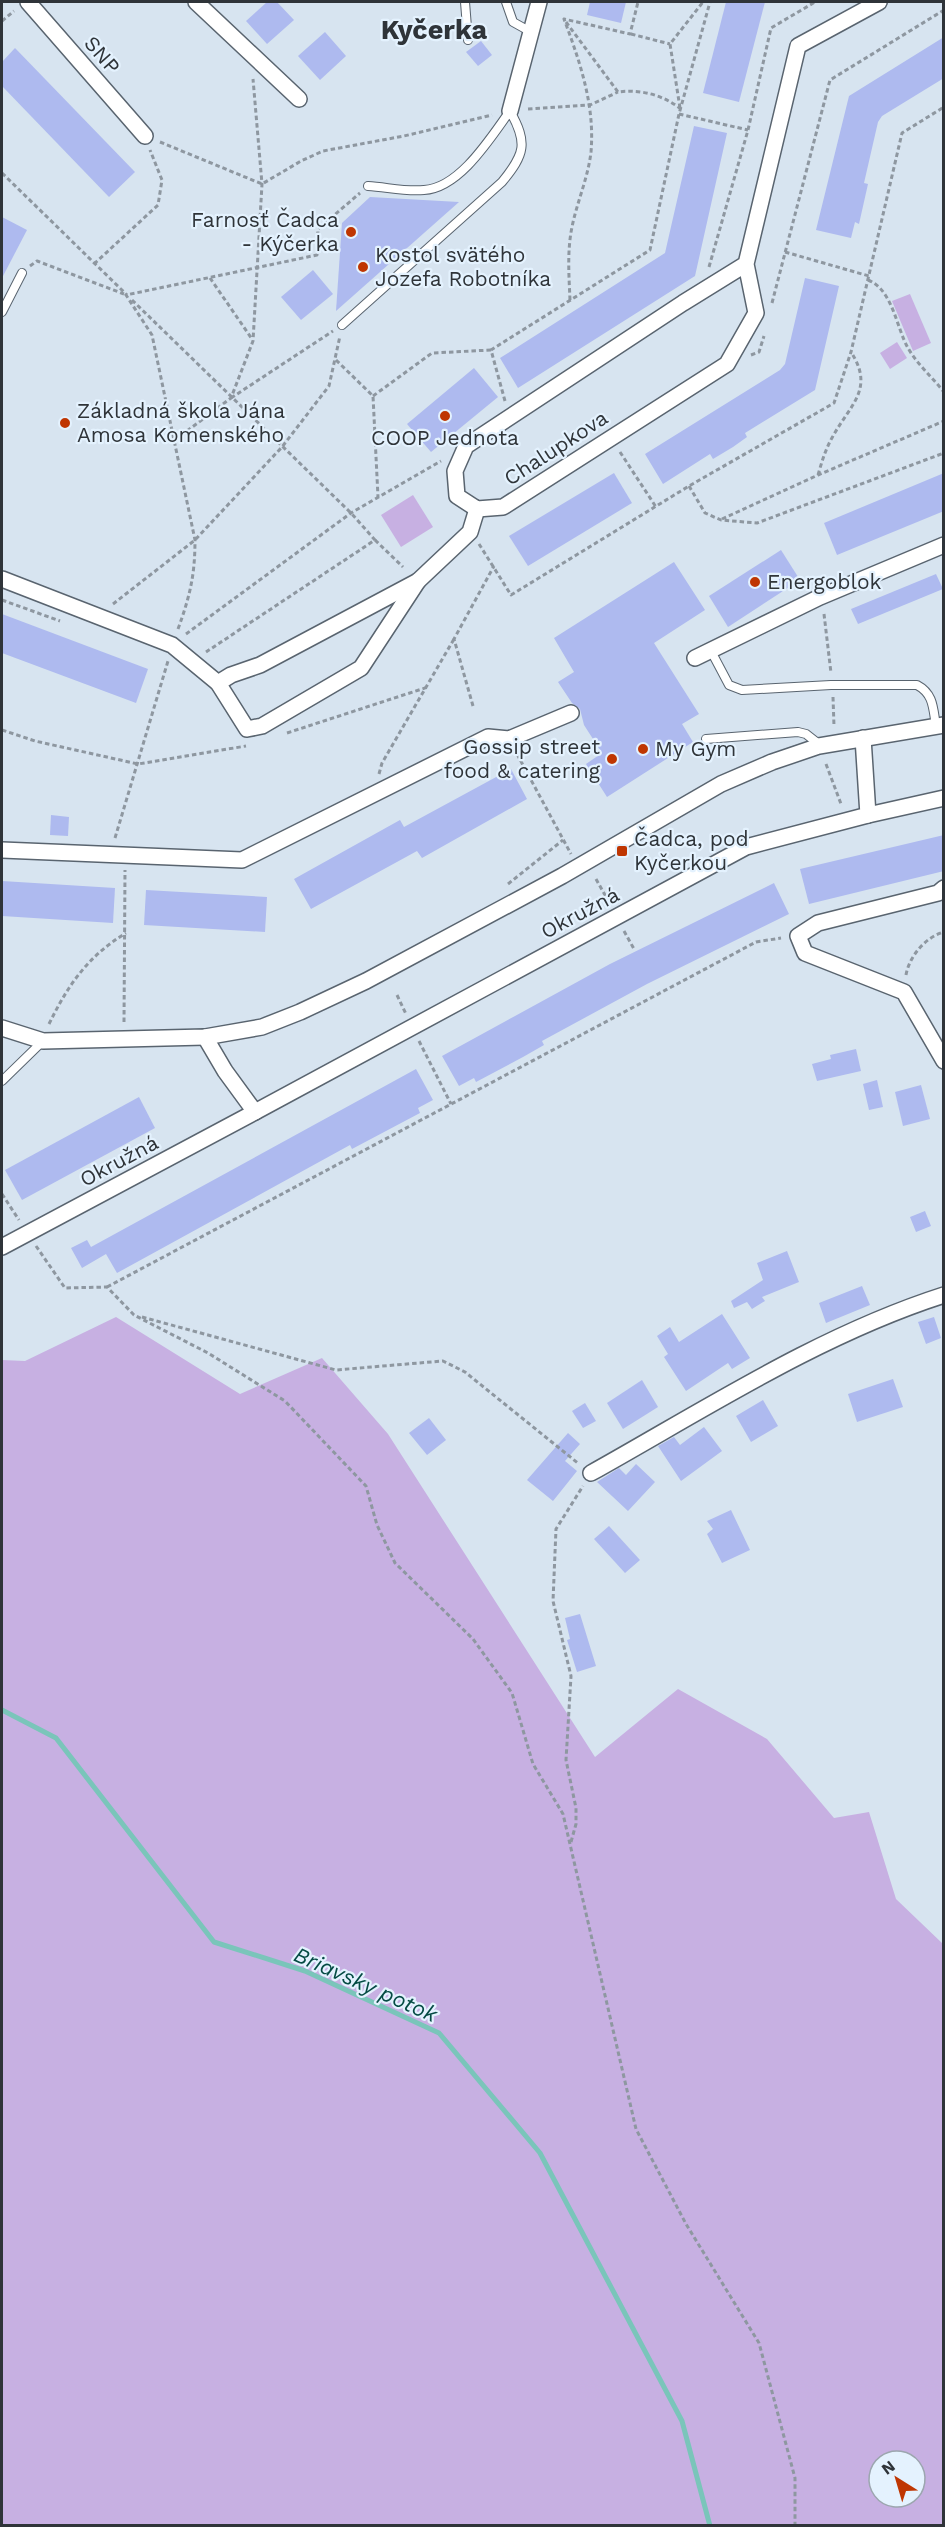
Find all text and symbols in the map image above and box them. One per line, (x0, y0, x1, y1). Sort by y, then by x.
district label: Kyčerka (381, 14, 488, 46)
street label: SNP (79, 31, 125, 79)
place label: Farnosť Čadca - Kýčerka (191, 207, 339, 256)
marker: Farnosť Čadca - Kýčerka (344, 225, 358, 239)
place label: Kostol svätého Jozefa Robotníka (375, 242, 551, 291)
marker: Kostol svätého Jozefa Robotníka (356, 260, 370, 274)
place label: Základná škola Jána Amosa Komenského (77, 398, 285, 447)
street label: Chalupkova (499, 405, 612, 490)
marker: COOP Jednota (438, 409, 452, 423)
marker: Základná škola Jána Amosa Komenského (58, 416, 72, 430)
place label: COOP Jednota (371, 425, 519, 450)
place label: Energoblok (767, 569, 882, 594)
marker: Energoblok (748, 575, 762, 589)
place label: Gossip street food & catering (444, 734, 601, 783)
place label: My Gym (655, 736, 736, 761)
marker: My Gym (636, 742, 650, 756)
marker: Gossip street food & catering (605, 752, 619, 766)
place label: Čadca, pod Kyčerkou (634, 826, 749, 875)
marker: Čadca, pod Kyčerkou (615, 844, 629, 858)
street label: Okružná (536, 881, 623, 944)
street label: Okružná (75, 1129, 162, 1192)
water label: Briavsky potok (290, 1942, 442, 2028)
north arrow (867, 2449, 927, 2509)
text: N (878, 2456, 899, 2479)

